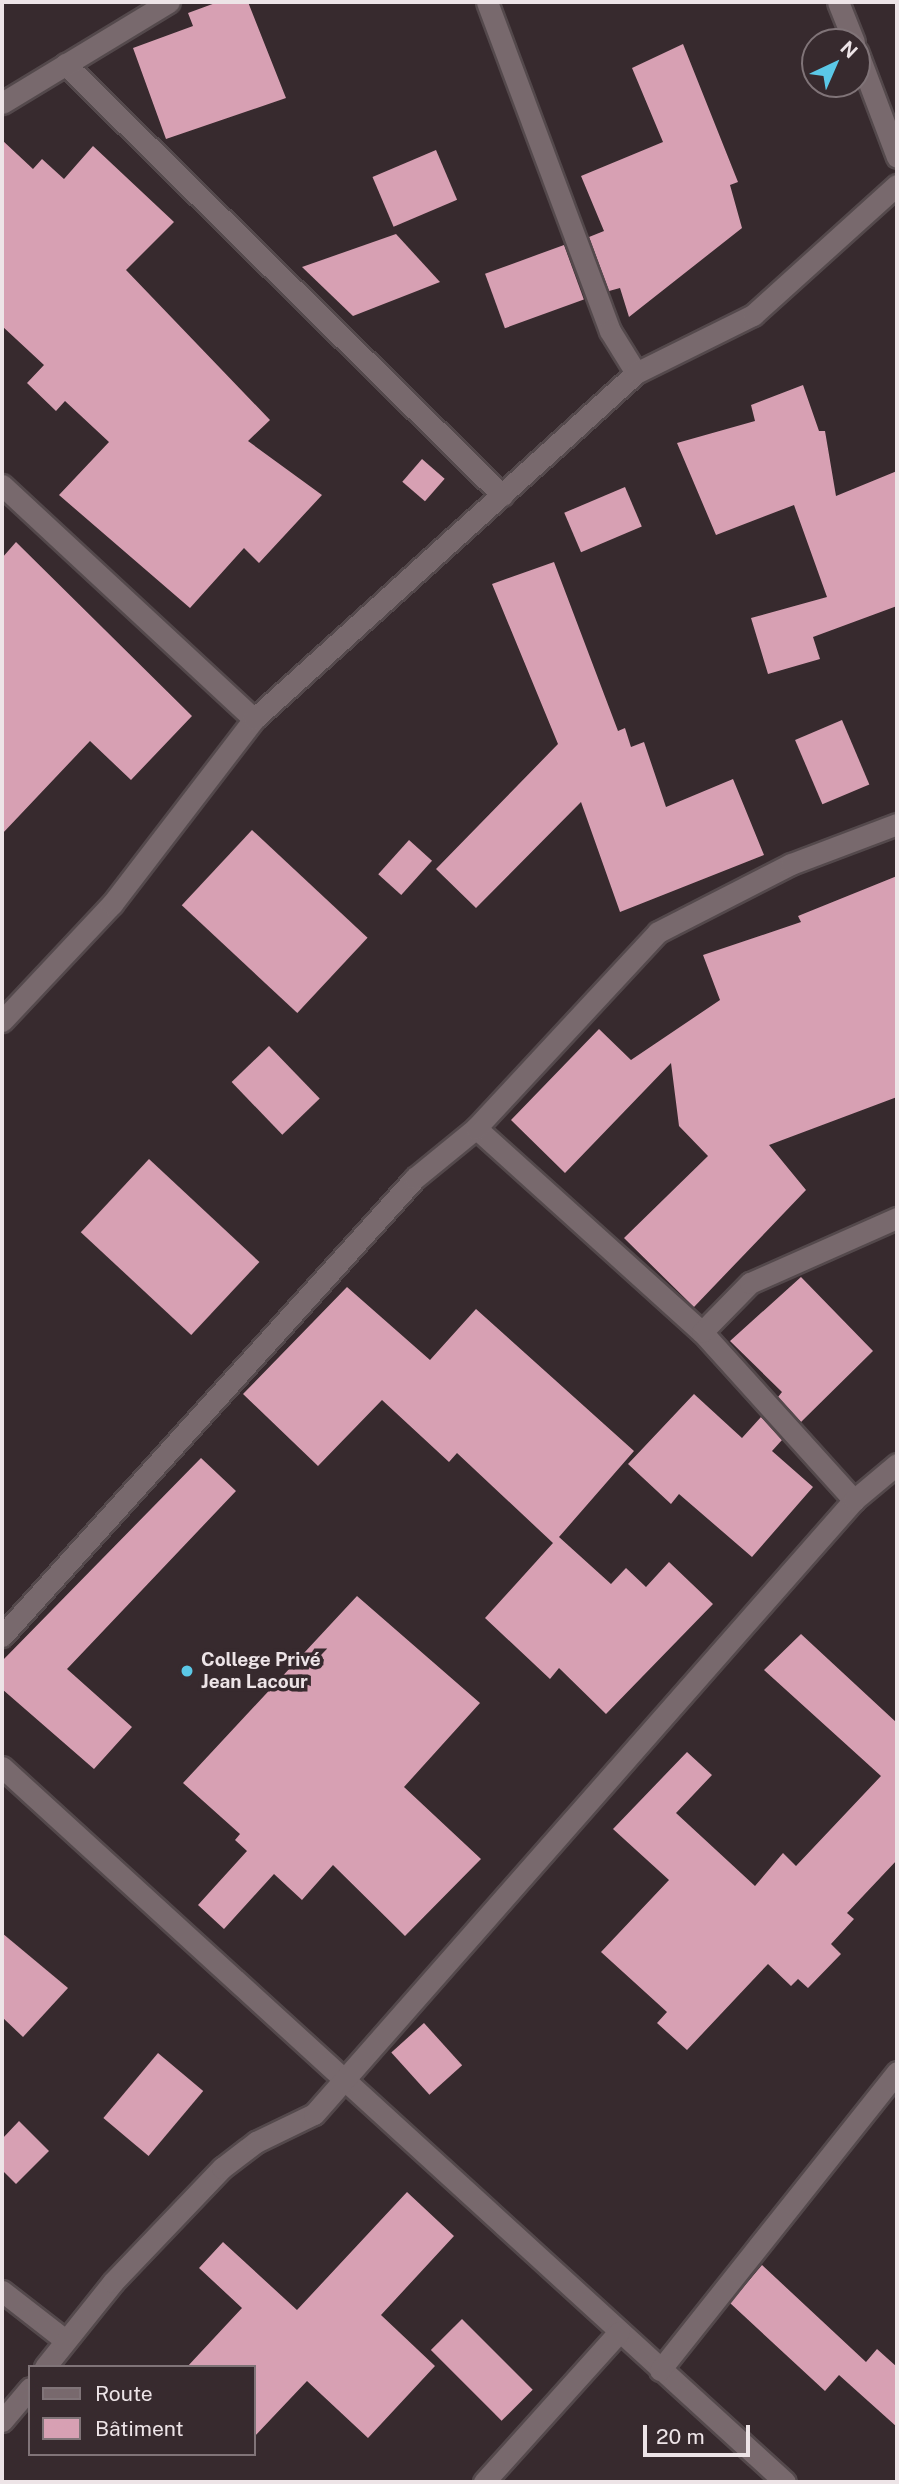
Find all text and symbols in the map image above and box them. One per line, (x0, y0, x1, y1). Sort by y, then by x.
north arrow (801, 28, 871, 98)
text: N (836, 36, 862, 62)
place label: College Privé Jean Lacour (201, 1649, 321, 1693)
marker: College Privé Jean Lacour (179, 1663, 195, 1679)
legend (28, 2365, 256, 2456)
text: Route (95, 2381, 153, 2406)
scale bar (647, 2410, 754, 2454)
text: Bâtiment (95, 2416, 184, 2441)
text: 20 m (656, 2424, 705, 2449)

